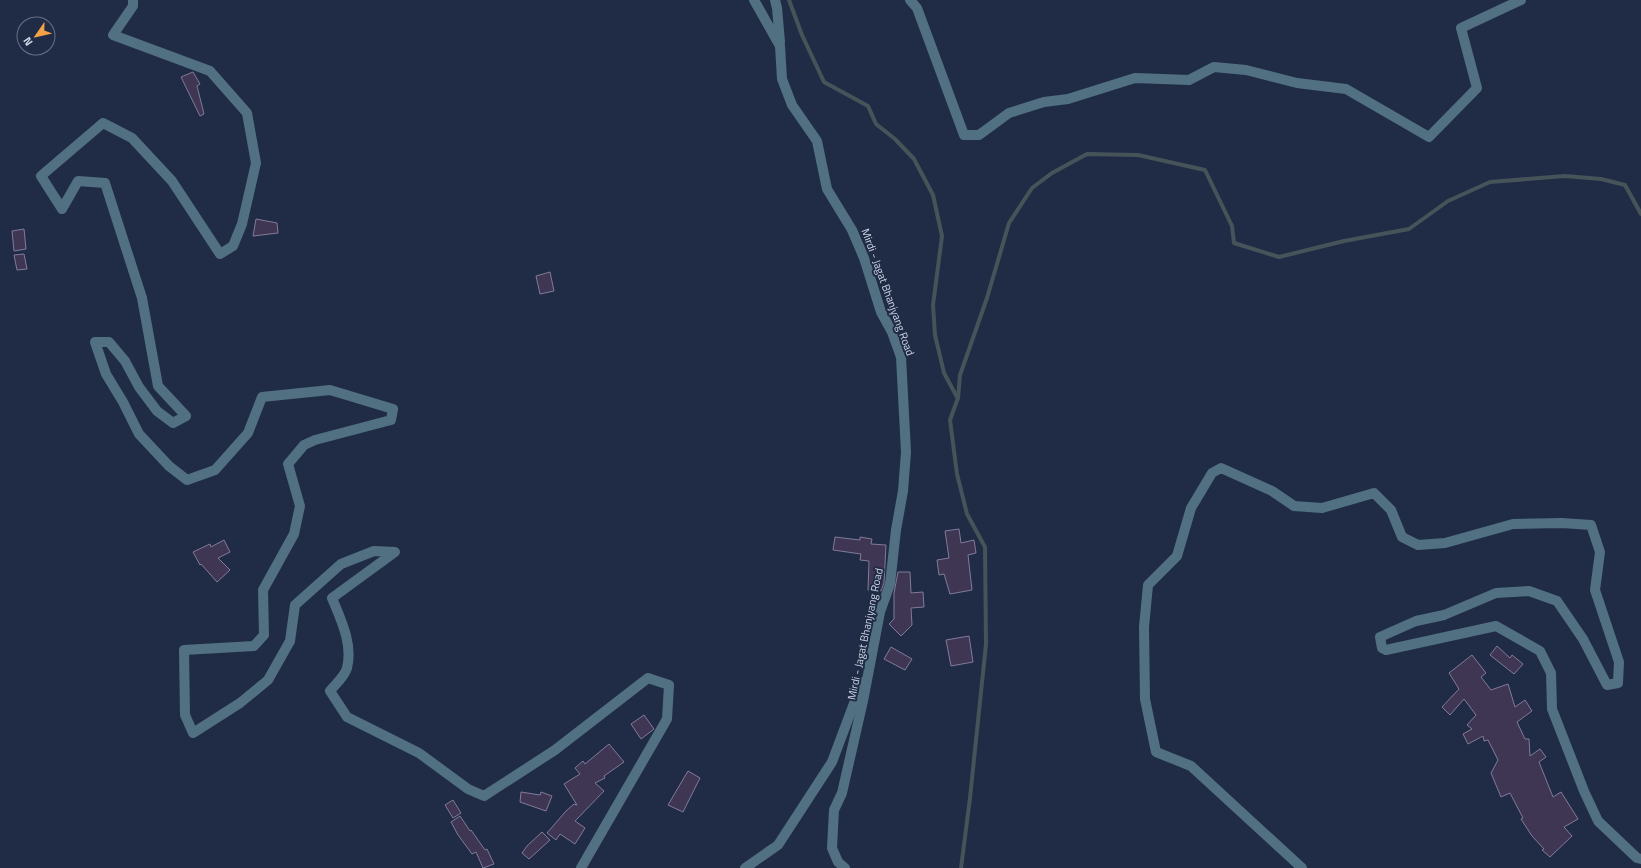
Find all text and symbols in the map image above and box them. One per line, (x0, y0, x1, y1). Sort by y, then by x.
north arrow (16, 16, 56, 56)
text: N (19, 34, 36, 49)
street label: Mirdi - Jagat Bhanjyang Road (858, 226, 919, 358)
street label: Mirdi - Jagat Bhanjyang Road (843, 566, 887, 701)

